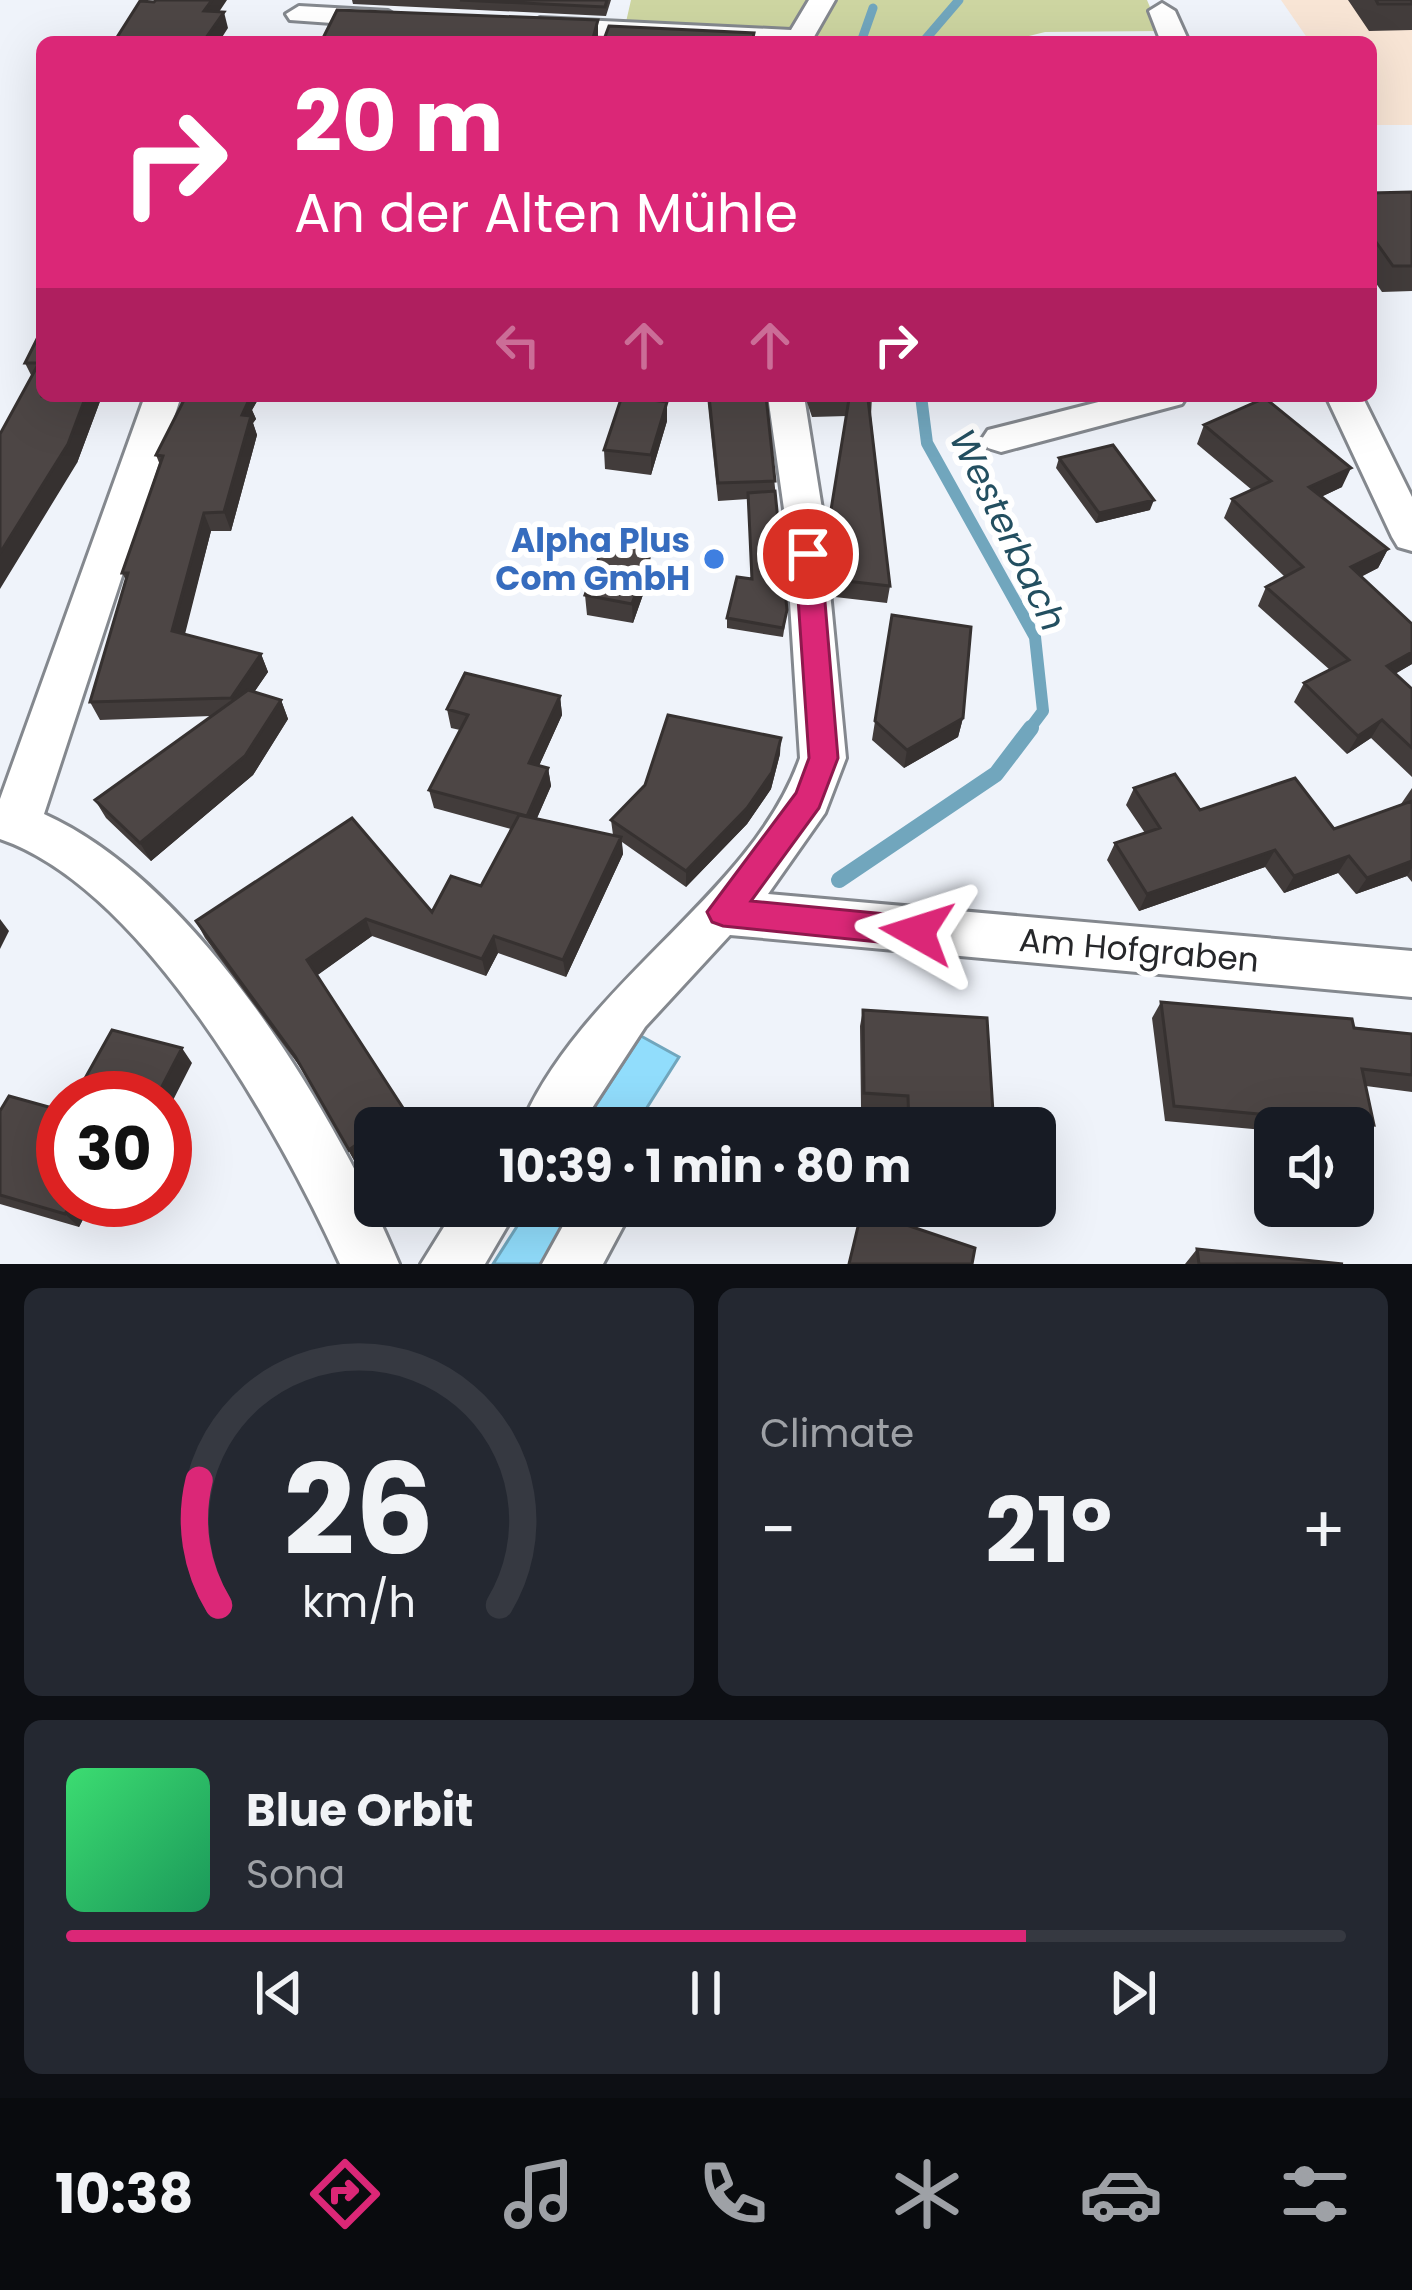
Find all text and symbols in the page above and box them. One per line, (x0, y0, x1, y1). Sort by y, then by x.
text: 20 m (294, 63, 504, 180)
icon: right (96, 84, 252, 240)
text: An der Alten Mühle (294, 175, 798, 251)
icon: left (485, 312, 551, 378)
icon: ahead (611, 312, 677, 378)
icon: ahead (737, 312, 803, 378)
icon: right (863, 312, 929, 378)
water label: Westerbach (937, 421, 1079, 639)
pin (757, 503, 859, 605)
place label: Alpha Plus Com GmbH (495, 517, 690, 602)
icon: arrive (775, 521, 841, 587)
marker: Alpha Plus Com GmbH (701, 546, 727, 572)
position arrow (854, 869, 980, 995)
street label: Am Hofgraben (1017, 916, 1261, 984)
speed limit sign: 30 (36, 1071, 192, 1227)
map controls (1254, 1107, 1374, 1227)
button: sound (1254, 1107, 1374, 1227)
text: 10:39 · 1 min · 80 m (499, 1135, 911, 1198)
text: Climate (760, 1406, 914, 1461)
text: 26 (284, 1423, 434, 1598)
text: 21° (985, 1467, 1112, 1594)
text: − (760, 1484, 796, 1576)
text: + (1301, 1484, 1346, 1576)
text: km/h (302, 1572, 416, 1632)
text: Blue Orbit (246, 1779, 473, 1842)
text: Sona (246, 1847, 345, 1902)
icon: previous (246, 1960, 312, 2026)
icon: pause (673, 1960, 739, 2026)
icon: next (1100, 1960, 1166, 2026)
icon: directions (303, 2152, 387, 2236)
icon: music (497, 2152, 581, 2236)
icon: phone (691, 2152, 775, 2236)
icon: climate (885, 2152, 969, 2236)
icon: car (1079, 2152, 1163, 2236)
icon: filters (1273, 2152, 1357, 2236)
text: 10:38 (55, 2156, 193, 2232)

